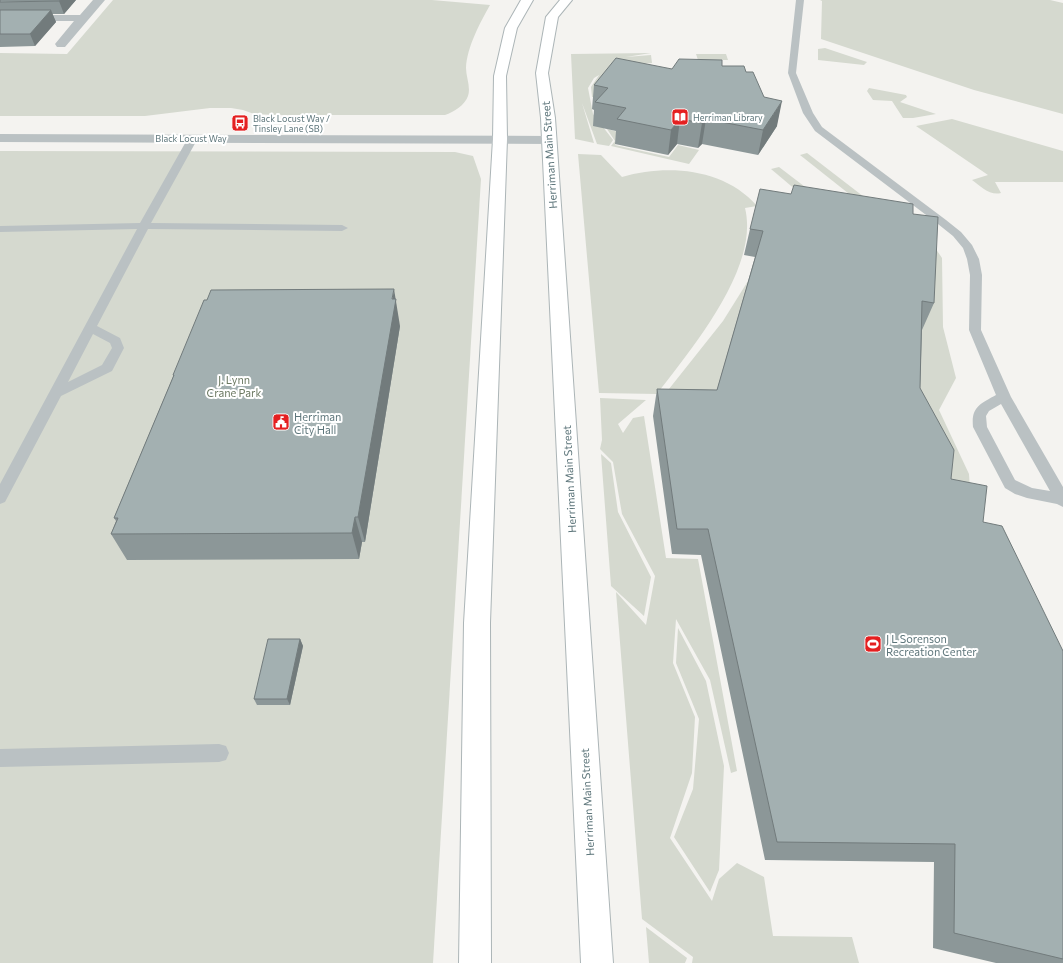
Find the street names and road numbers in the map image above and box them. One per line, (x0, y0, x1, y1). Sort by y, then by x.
street label: Herriman Main Street (539, 100, 559, 209)
street label: Black Locust Way (155, 133, 227, 144)
street label: Herriman Main Street (560, 424, 578, 533)
street label: Herriman Main Street (578, 747, 596, 856)

